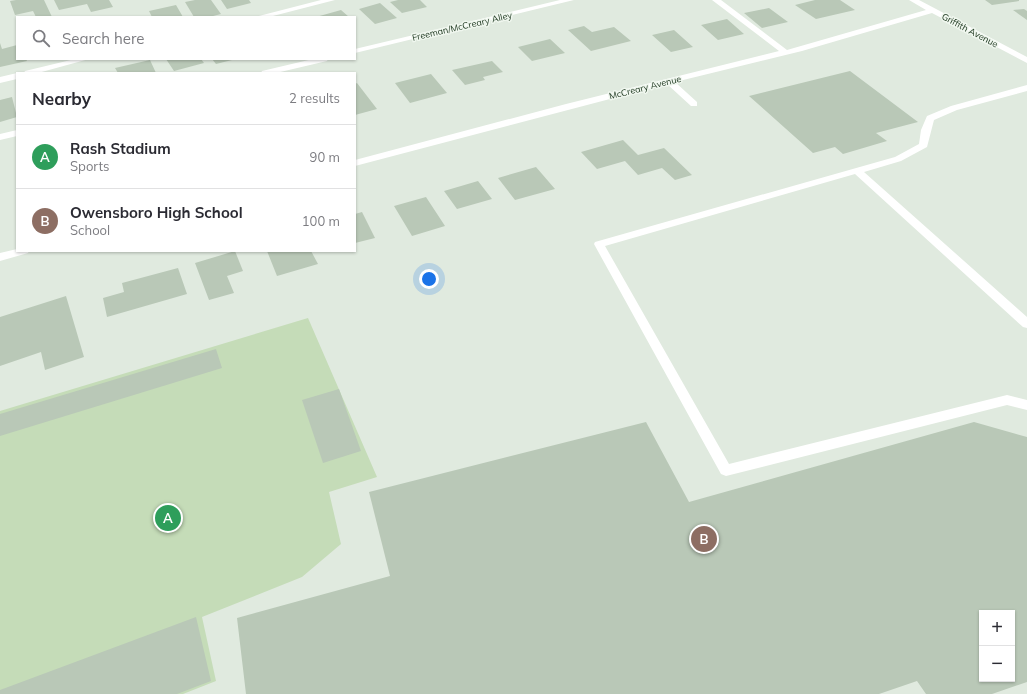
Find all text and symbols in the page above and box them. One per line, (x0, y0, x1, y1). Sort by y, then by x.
street label: Freeman/McCreary Alley (411, 9, 513, 44)
street label: Griffith Avenue (940, 11, 1000, 49)
search box (16, 16, 356, 60)
icon: search (30, 27, 52, 49)
text: Search here (62, 29, 144, 48)
street label: McCreary Avenue (608, 73, 682, 102)
text: Nearby (32, 88, 91, 109)
text: 2 results (289, 90, 340, 106)
text: Rash Stadium (70, 139, 171, 158)
text: A (40, 149, 50, 165)
text: 90 m (310, 149, 340, 165)
text: Sports (70, 158, 109, 174)
text: Owensboro High School (70, 203, 243, 222)
text: B (41, 213, 49, 229)
text: 100 m (302, 213, 340, 229)
text: School (70, 222, 110, 238)
your location (419, 269, 439, 289)
pin: A (155, 503, 181, 533)
pin: B (691, 524, 717, 554)
map controls (979, 610, 1015, 682)
button: + (979, 610, 1015, 646)
button: − (979, 646, 1015, 682)

